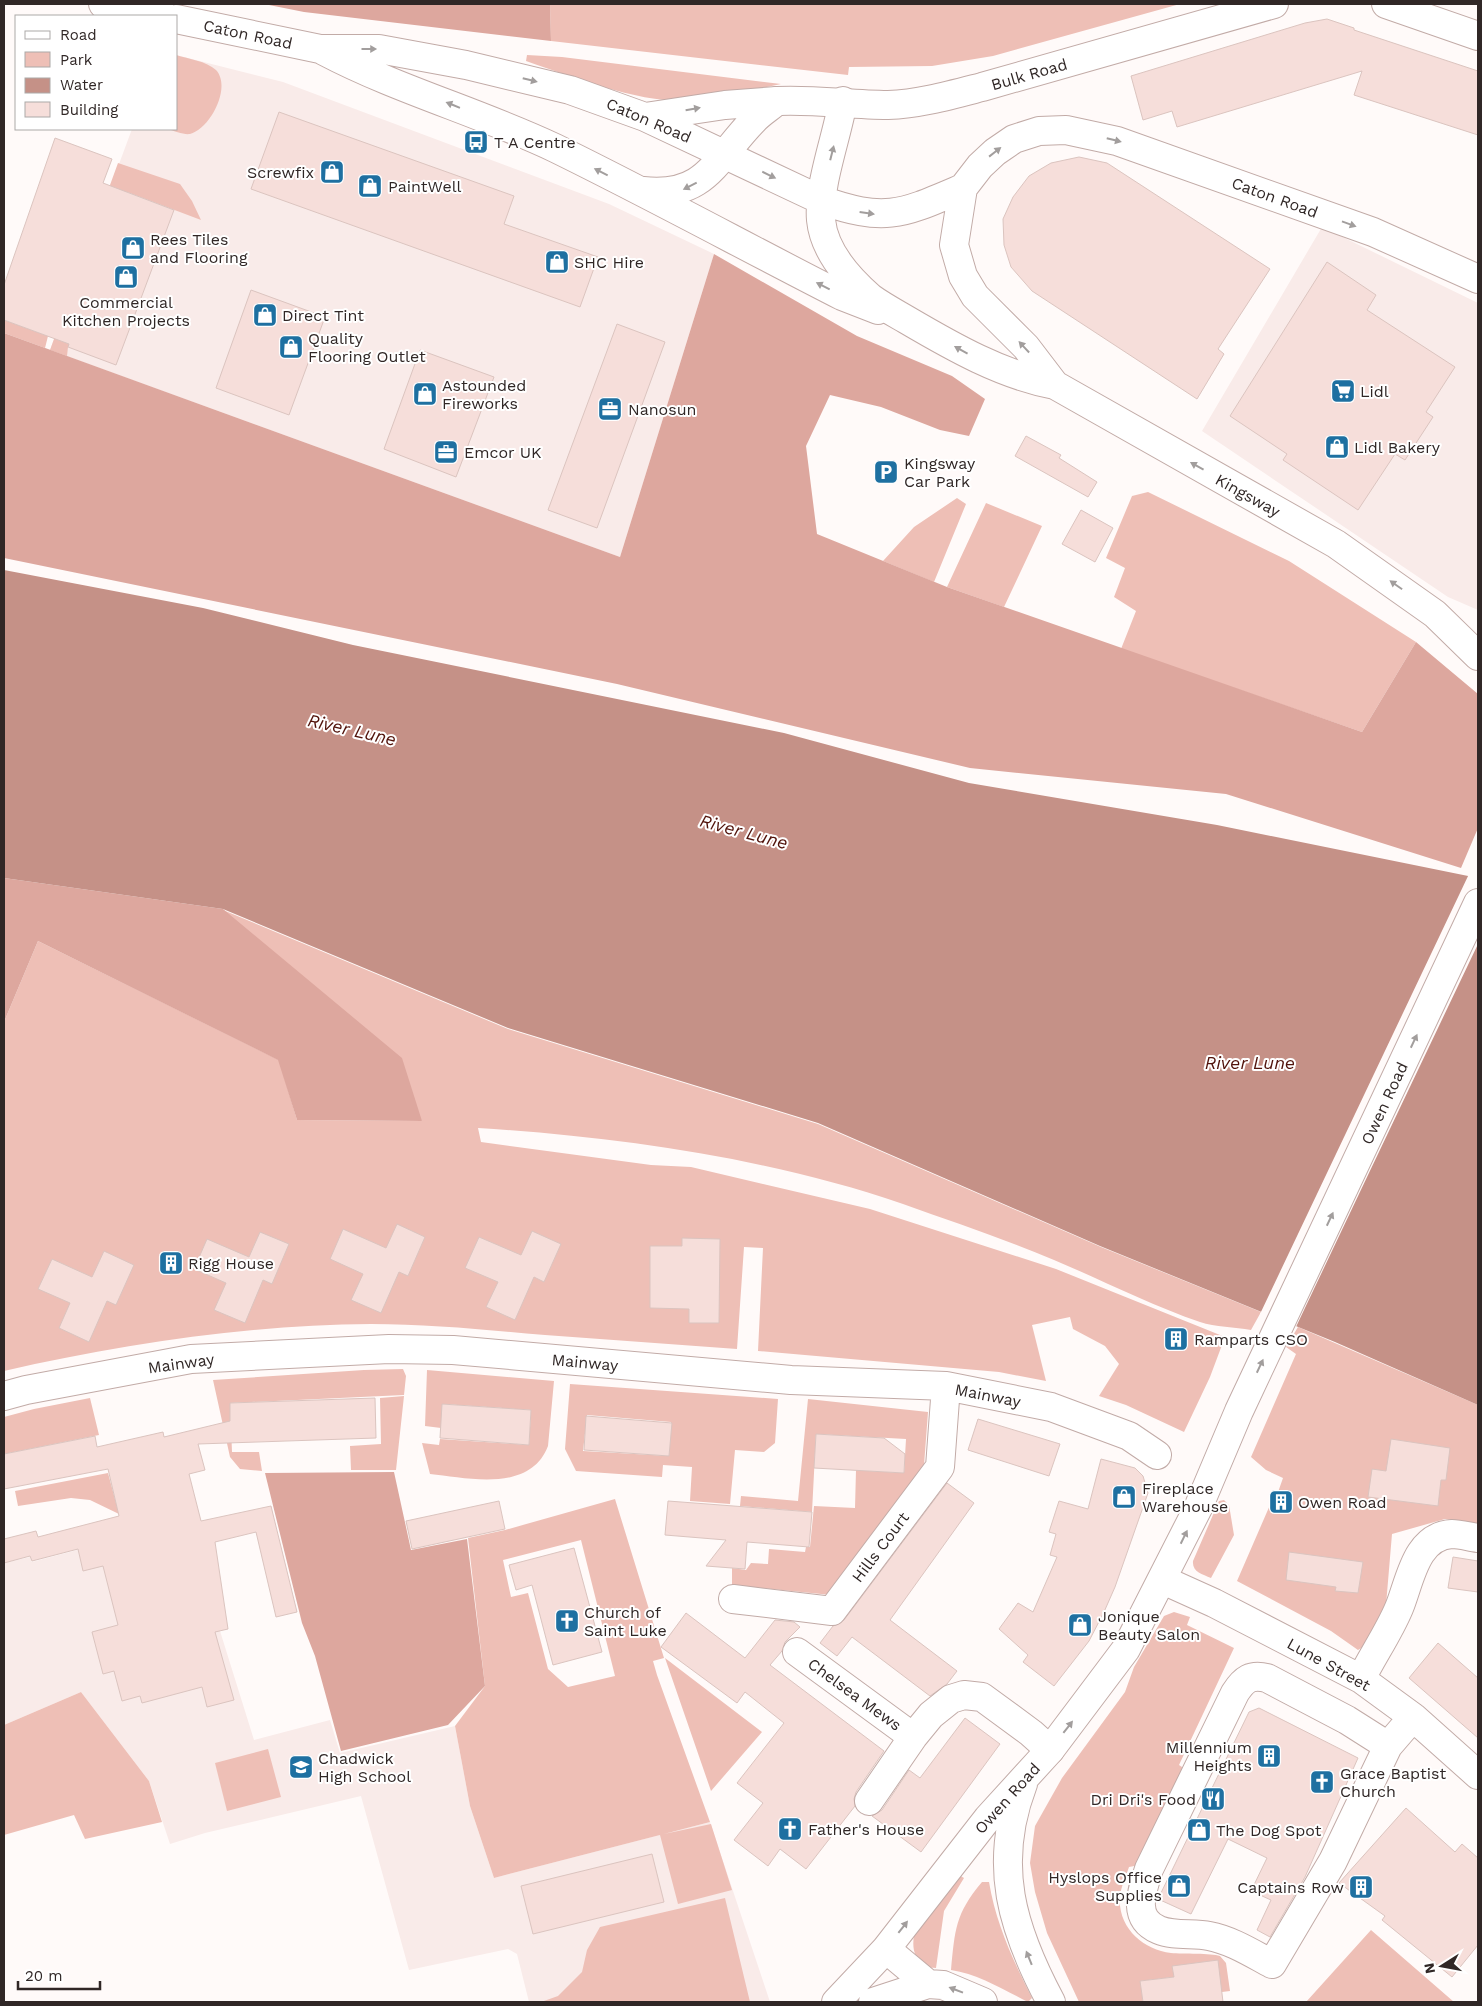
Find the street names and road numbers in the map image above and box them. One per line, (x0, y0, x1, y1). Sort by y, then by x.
street label: Caton Road (202, 16, 294, 53)
street label: Bulk Road (989, 55, 1069, 94)
street label: Caton Road (603, 94, 694, 147)
street label: Caton Road (1229, 173, 1321, 222)
street label: Kingsway (1212, 470, 1284, 521)
street label: Owen Road (1357, 1059, 1412, 1147)
street label: Mainway (147, 1349, 216, 1378)
street label: Mainway (551, 1350, 620, 1375)
street label: Mainway (953, 1380, 1023, 1411)
street label: Hills Court (848, 1508, 913, 1586)
street label: Lune Street (1284, 1634, 1374, 1695)
street label: Chelsea Mews (804, 1654, 905, 1735)
street label: Owen Road (971, 1759, 1044, 1838)

